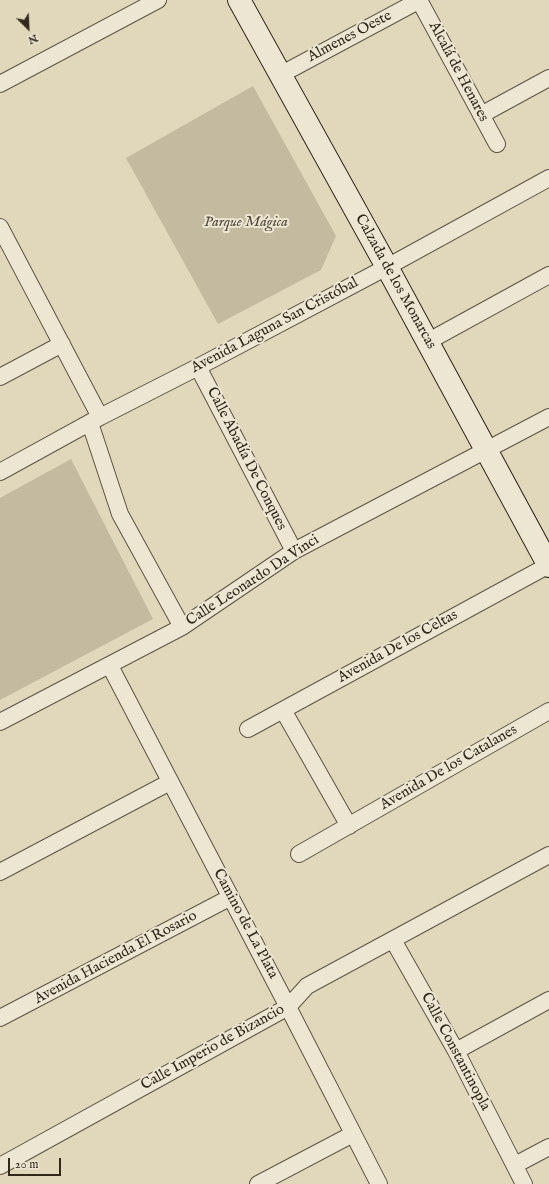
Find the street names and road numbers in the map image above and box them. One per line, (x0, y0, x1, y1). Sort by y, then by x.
street label: Almenes Oeste (305, 7, 395, 67)
street label: Alcalá de Henares (424, 19, 492, 125)
street label: Calzada de los Monarcas (350, 211, 440, 353)
street label: Avenida Laguna San Cristóbal (188, 274, 362, 378)
street label: Calle Abadía De Conques (202, 384, 290, 534)
street label: Calle Leonardo Da Vinci (183, 531, 323, 631)
street label: Avenida De los Celtas (335, 607, 461, 687)
street label: Avenida De los Catalanes (377, 721, 521, 815)
street label: Camino de La Plata (209, 866, 281, 982)
street label: Avenida Hacienda El Rosario (31, 907, 201, 1009)
street label: Calle Constantinopla (416, 990, 494, 1114)
street label: Calle Imperio de Bizancio (138, 1001, 288, 1095)

